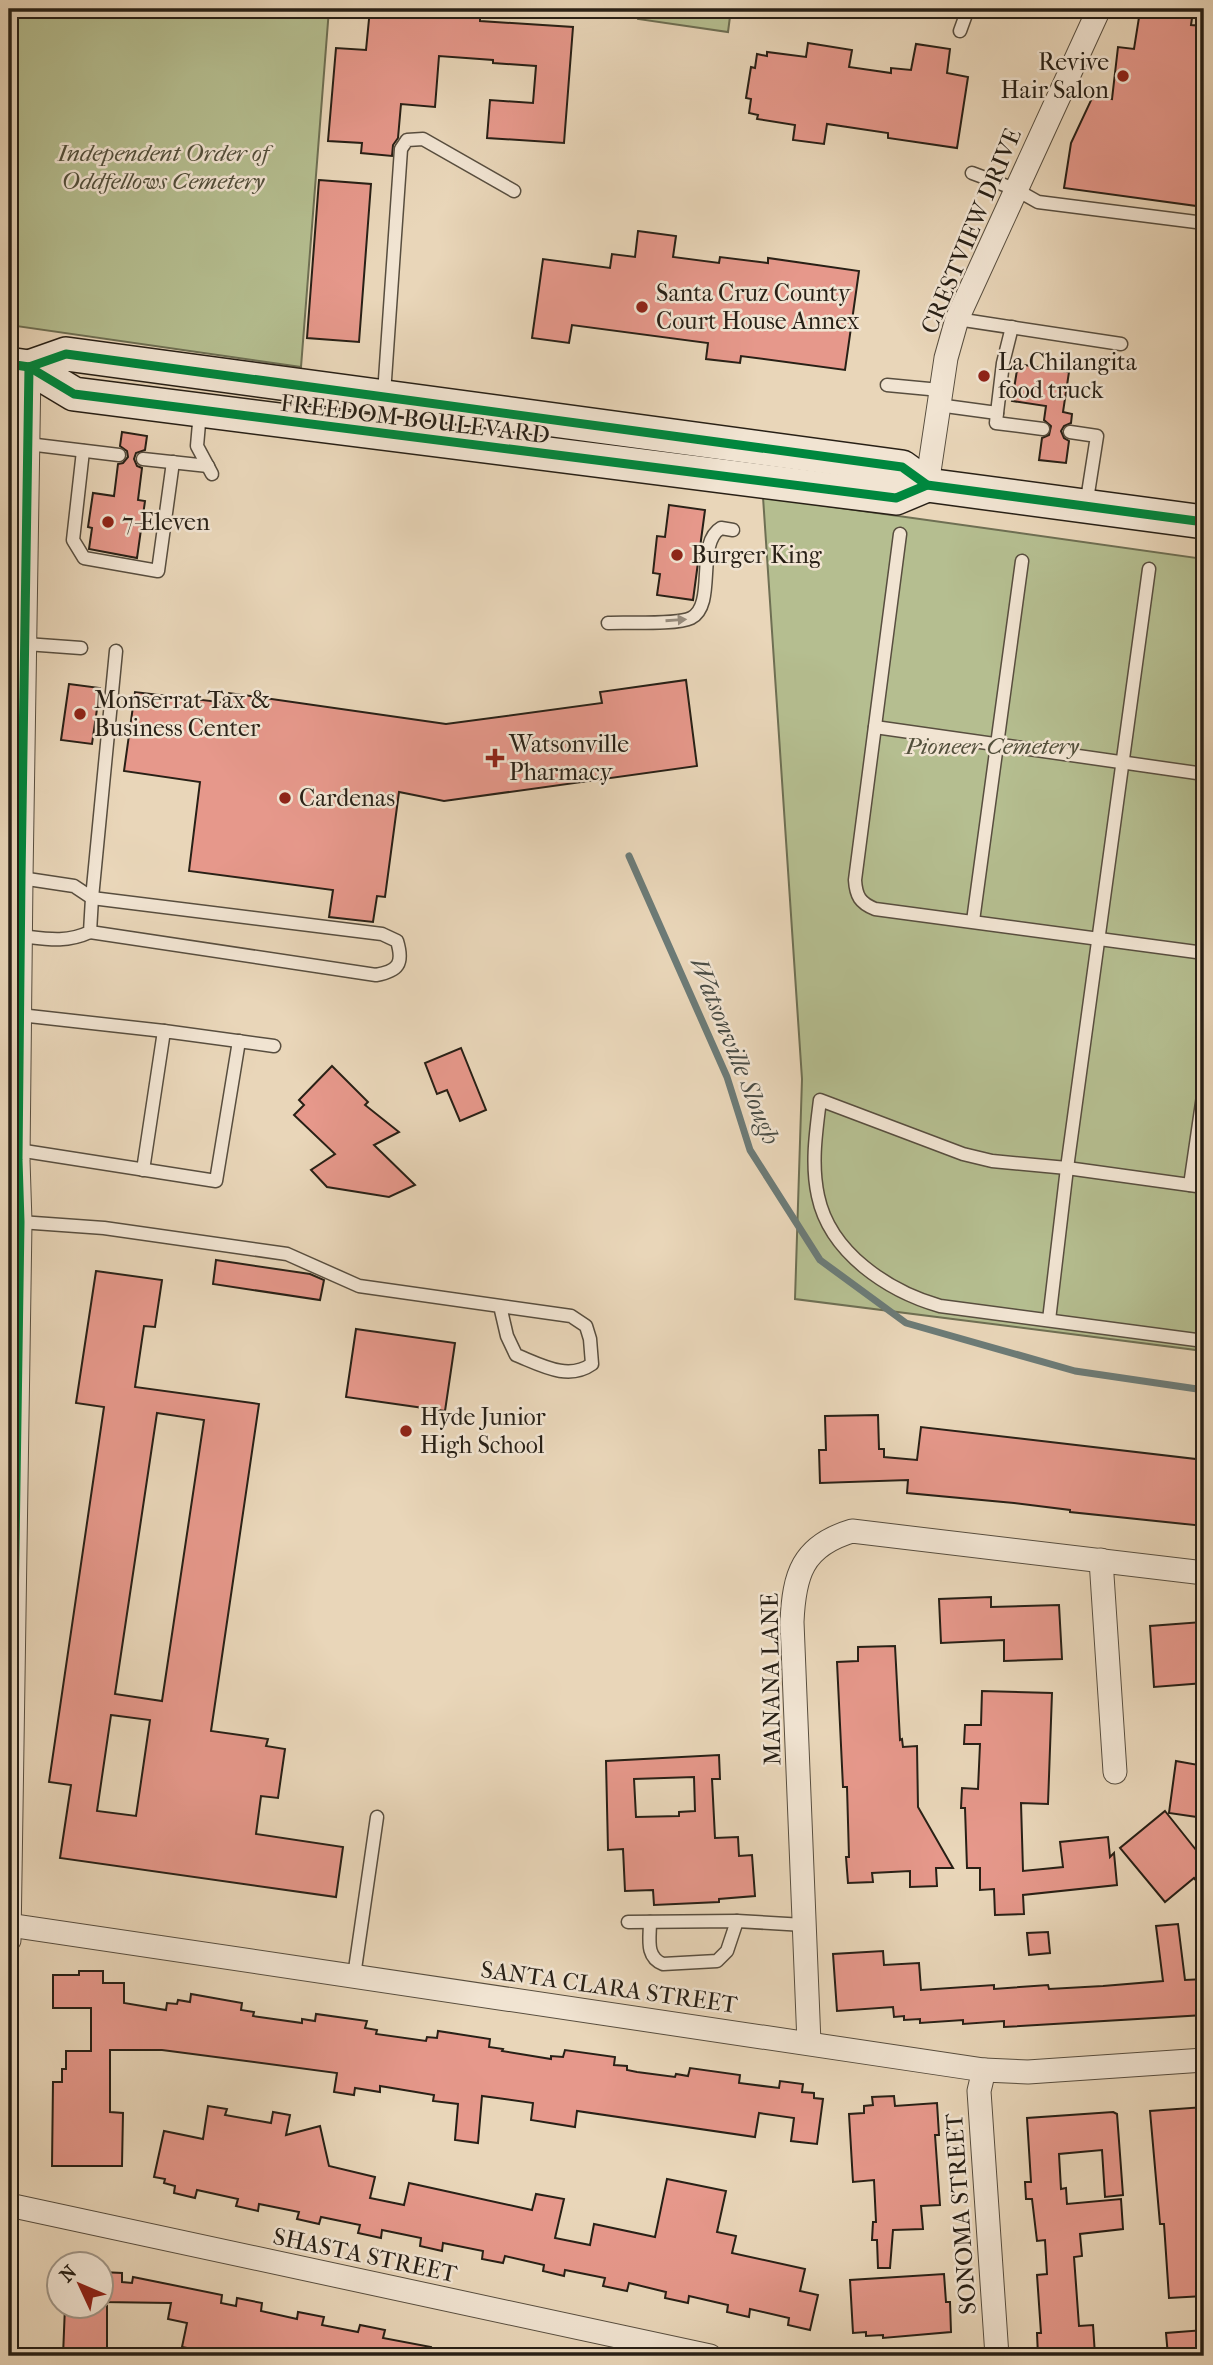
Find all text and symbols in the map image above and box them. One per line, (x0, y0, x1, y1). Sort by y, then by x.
place label: Revive Hair Salon (1001, 48, 1109, 104)
marker: Revive Hair Salon (1115, 68, 1131, 84)
street label: CRESTVIEW DRIVE (915, 124, 1027, 338)
park label: Independent Order of Oddfellows Cemetery (56, 139, 274, 195)
place label: Santa Cruz County Court House Annex (656, 279, 860, 335)
marker: Santa Cruz County Court House Annex (634, 299, 650, 315)
place label: La Chilangita food truck (998, 348, 1138, 404)
marker: La Chilangita food truck (976, 368, 992, 384)
street label: FREEDOM BOULEVARD (279, 389, 551, 449)
place label: 7-Eleven (122, 508, 210, 536)
marker: 7-Eleven (100, 514, 116, 530)
place label: Burger King (691, 541, 823, 569)
marker: Burger King (669, 547, 685, 563)
one-way arrow (665, 614, 687, 625)
place label: Monserrat Tax & Business Center (94, 686, 270, 742)
marker: Monserrat Tax & Business Center (72, 706, 88, 722)
place label: Watsonville Pharmacy (508, 730, 629, 786)
park label: Pioneer Cemetery (904, 732, 1080, 760)
marker: Watsonville Pharmacy (487, 750, 503, 766)
place label: Cardenas (299, 784, 395, 812)
marker: Cardenas (277, 790, 293, 806)
water label: Watsonville Slough (683, 953, 787, 1149)
place label: Hyde Junior High School (420, 1403, 547, 1459)
marker: Hyde Junior High School (398, 1423, 414, 1439)
street label: MANANA LANE (755, 1592, 787, 1766)
street label: SANTA CLARA STREET (479, 1955, 740, 2019)
street label: SONOMA STREET (940, 2112, 982, 2316)
street label: SHASTA STREET (271, 2222, 460, 2288)
north arrow (46, 2250, 116, 2320)
text: N (56, 2261, 82, 2287)

